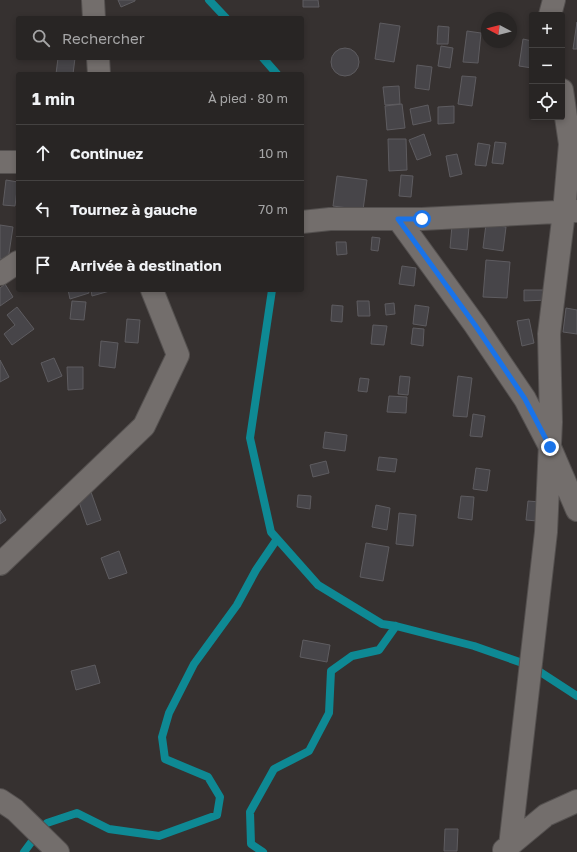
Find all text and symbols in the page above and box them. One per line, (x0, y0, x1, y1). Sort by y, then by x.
north arrow (481, 12, 517, 48)
map controls (529, 12, 565, 120)
button: + (529, 12, 565, 48)
search box (16, 16, 304, 60)
icon: search (30, 27, 52, 49)
text: Rechercher (62, 29, 145, 47)
button: − (529, 48, 565, 84)
button: locate (529, 84, 565, 120)
text: 1 min (32, 88, 75, 109)
text: À pied · 80 m (208, 90, 288, 106)
icon: ahead (32, 142, 54, 164)
text: Continuez (70, 144, 143, 162)
text: 10 m (259, 145, 288, 161)
icon: left (32, 198, 54, 220)
text: Tournez à gauche (70, 200, 197, 218)
text: 70 m (258, 201, 288, 217)
route start (413, 210, 431, 228)
icon: arrive (32, 254, 54, 276)
text: Arrivée à destination (70, 256, 222, 274)
route end (541, 438, 559, 456)

